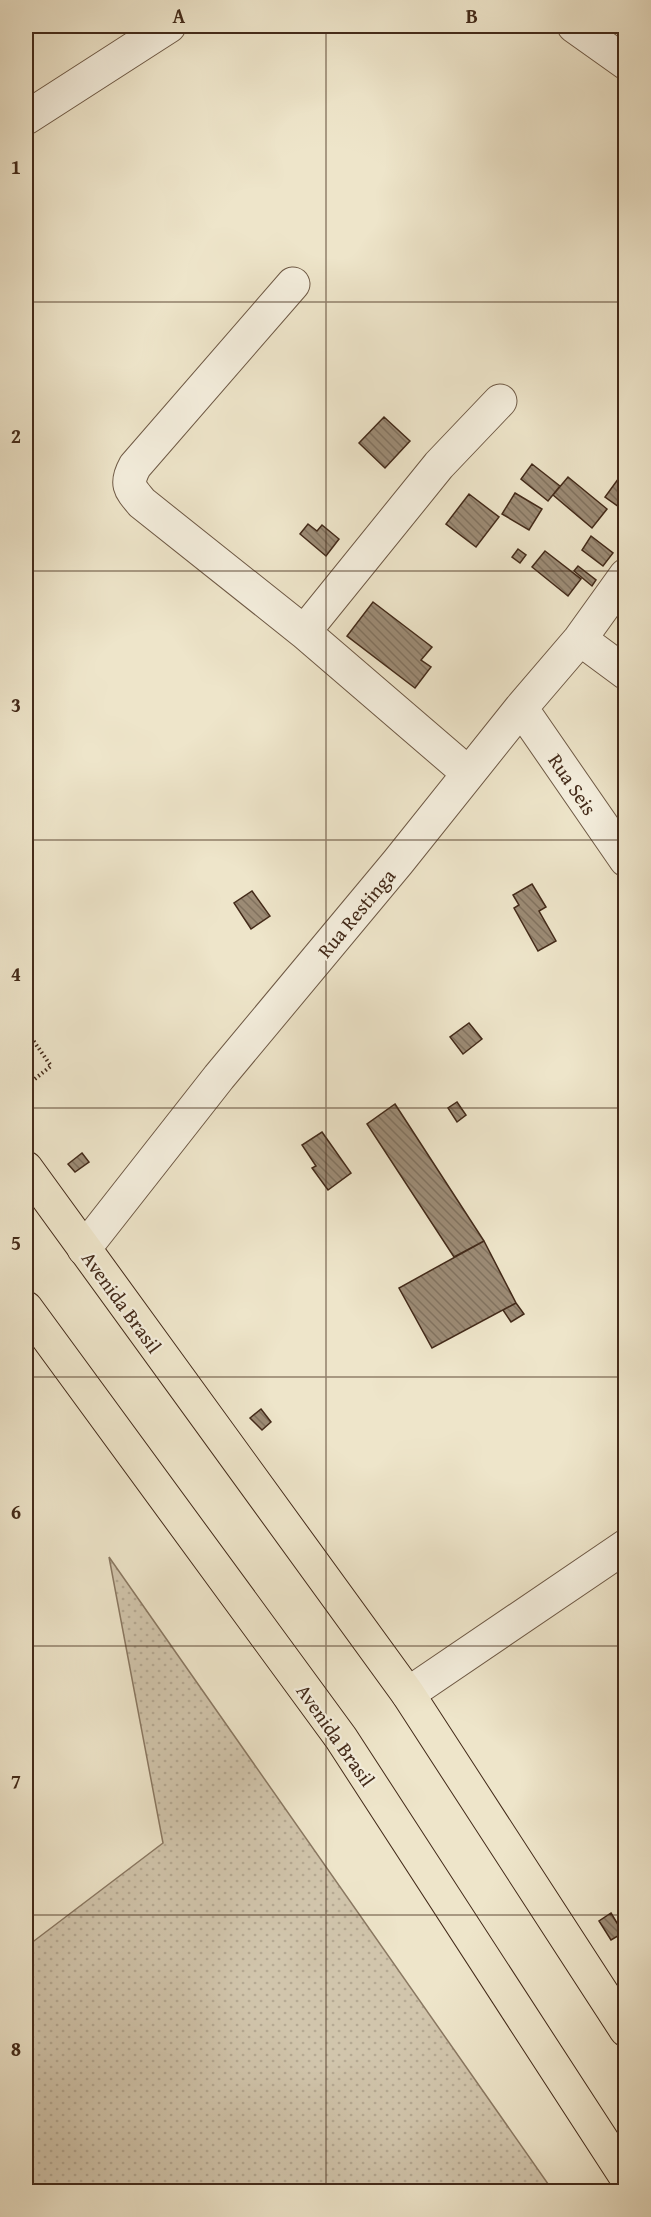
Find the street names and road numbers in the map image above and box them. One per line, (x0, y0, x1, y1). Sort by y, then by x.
street label: Rua Seis (542, 747, 604, 821)
street label: Rua Restinga (310, 862, 402, 964)
street label: Avenida Brasil (75, 1245, 169, 1359)
street label: Avenida Brasil (290, 1678, 382, 1793)

